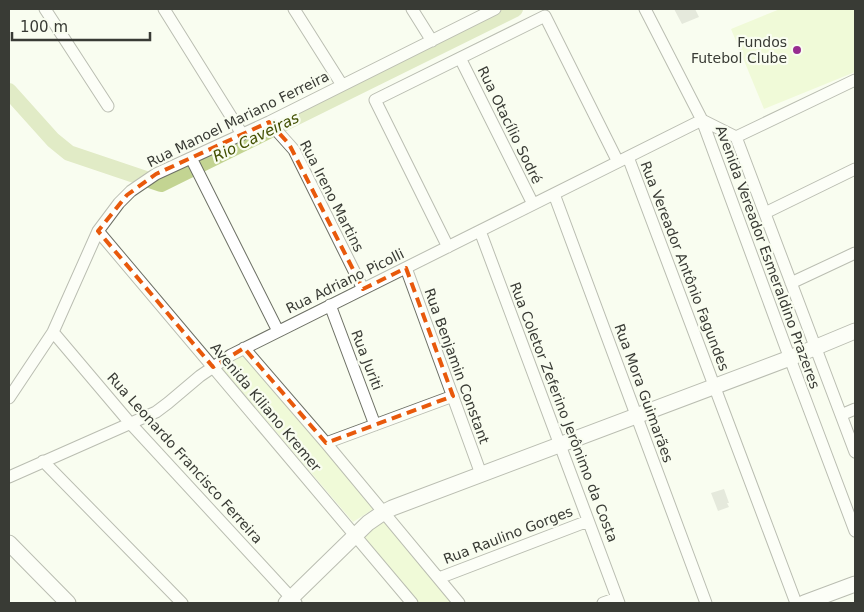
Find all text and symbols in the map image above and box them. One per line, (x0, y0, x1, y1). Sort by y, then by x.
scale bar (12, 10, 150, 42)
text: 100 m (20, 18, 68, 36)
place label: Fundos Futebol Clube (691, 34, 787, 66)
marker: Fundos Futebol Clube (791, 44, 803, 56)
street label: Rua Otacílio Sodré (475, 64, 545, 186)
street label: Rua Manoel Mariano Ferreira (144, 68, 332, 170)
water label: Rio Caveiras (210, 108, 302, 166)
street label: Avenida Vereador Esmeraldino Prazeres (713, 123, 823, 391)
street label: Rua Ireno Martins (297, 138, 367, 254)
street label: Rua Vereador Antônio Fagundes (637, 159, 733, 373)
street label: Rua Adriano Picolli (283, 245, 407, 317)
street label: Rua Coletor Zeferino Jerônimo da Costa (507, 280, 621, 544)
street label: Rua Benjamin Constant (421, 286, 493, 446)
street label: Rua Mora Guimarães (611, 321, 677, 465)
street label: Rua Juriti (348, 328, 386, 392)
street label: Avenida Kiliano Kremer (208, 339, 325, 475)
street label: Rua Leonardo Francisco Ferreira (104, 369, 266, 547)
street label: Rua Raulino Gorges (441, 503, 575, 567)

